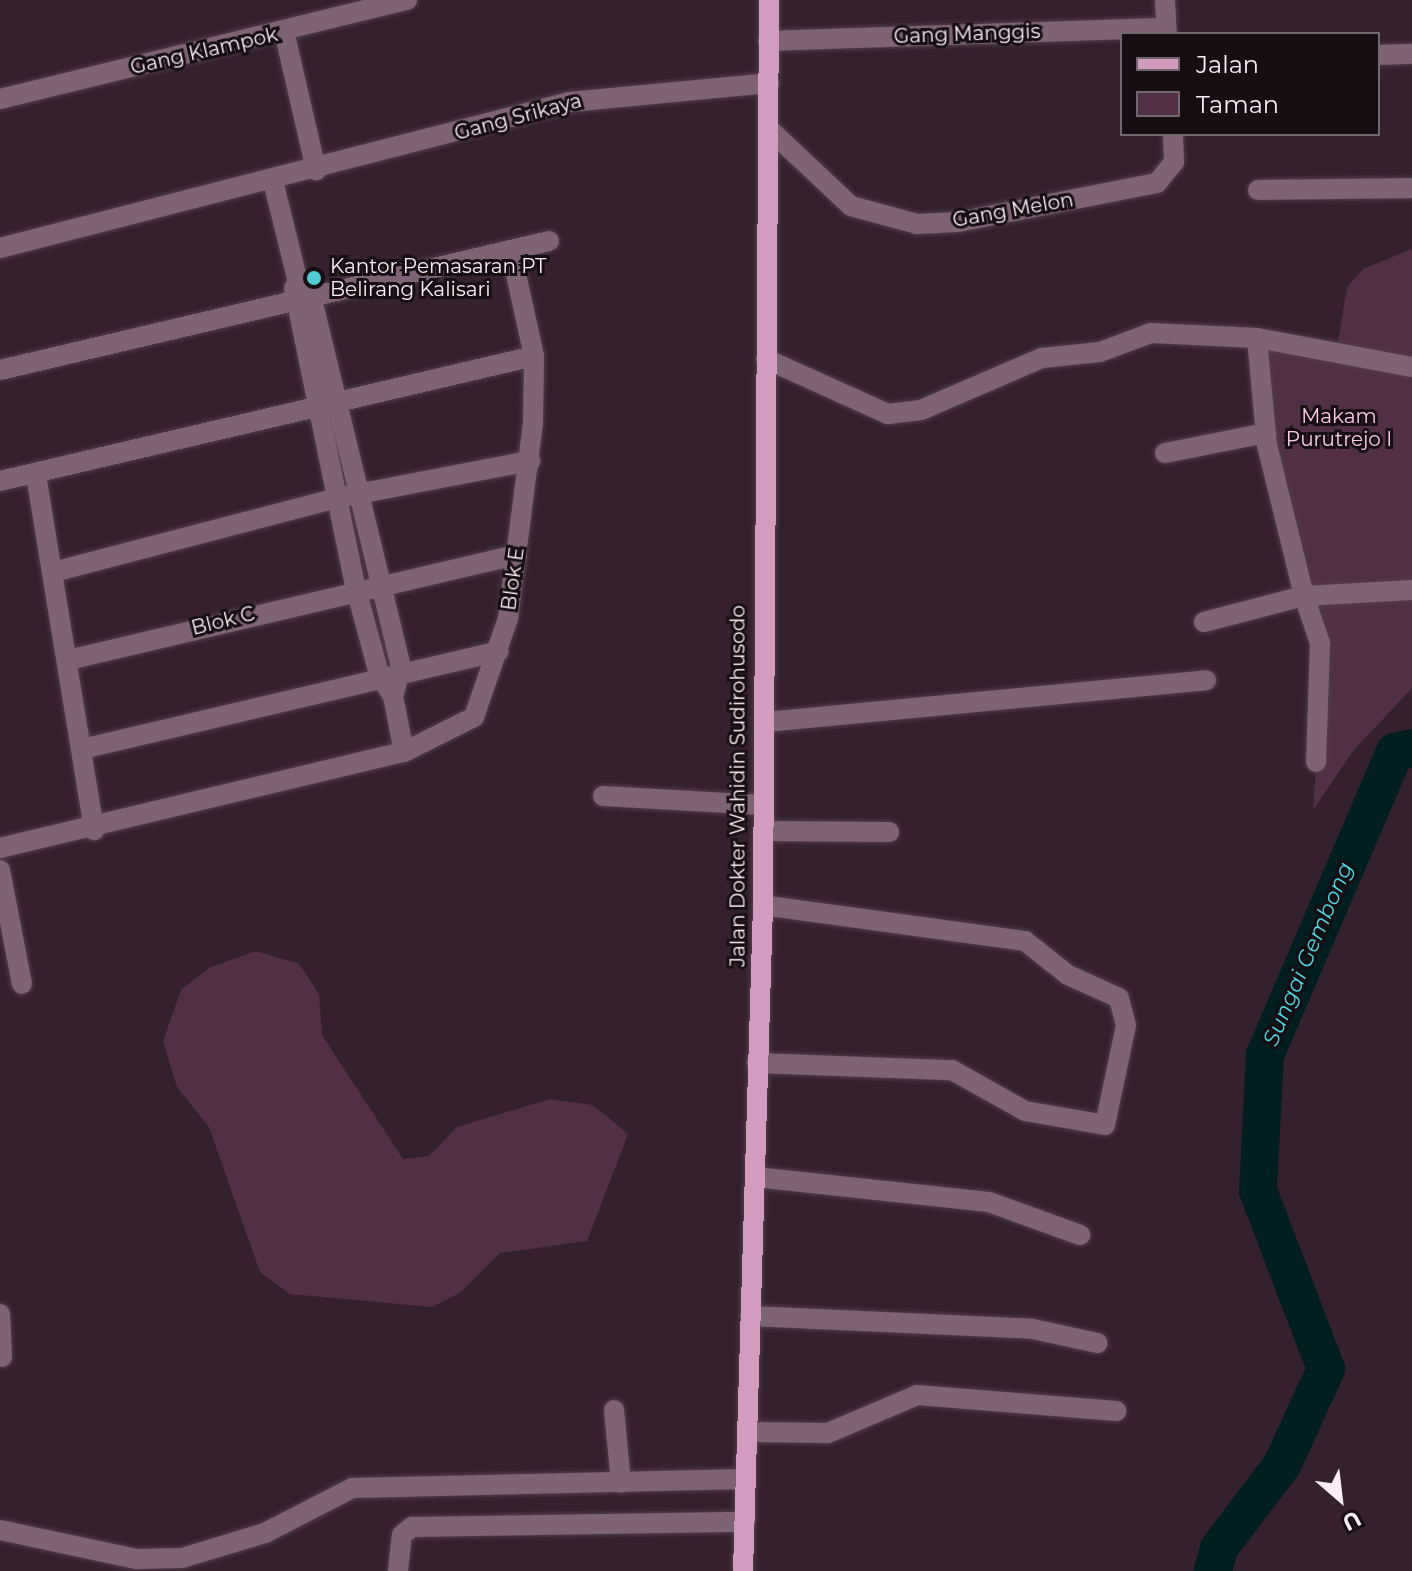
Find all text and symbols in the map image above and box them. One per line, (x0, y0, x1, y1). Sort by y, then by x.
street label: Gang Manggis (893, 19, 1041, 49)
street label: Gang Klampok (128, 22, 280, 80)
legend (1120, 32, 1380, 136)
text: Jalan (1196, 50, 1259, 79)
street label: Gang Srikaya (452, 88, 584, 146)
text: Taman (1196, 90, 1279, 119)
street label: Gang Melon (951, 188, 1075, 232)
place label: Kantor Pemasaran PT Belirang Kalisari (330, 254, 546, 301)
marker: Kantor Pemasaran PT Belirang Kalisari (305, 269, 323, 287)
park label: Makam Purutrejo I (1286, 404, 1392, 451)
street label: Blok E (497, 546, 529, 612)
street label: Blok C (189, 602, 257, 640)
street label: Jalan Dokter Wahidin Sudirohusodo (726, 605, 750, 967)
water label: Sungai Gembong (1257, 858, 1359, 1050)
north arrow (1300, 1459, 1380, 1539)
text: U (1338, 1505, 1365, 1537)

